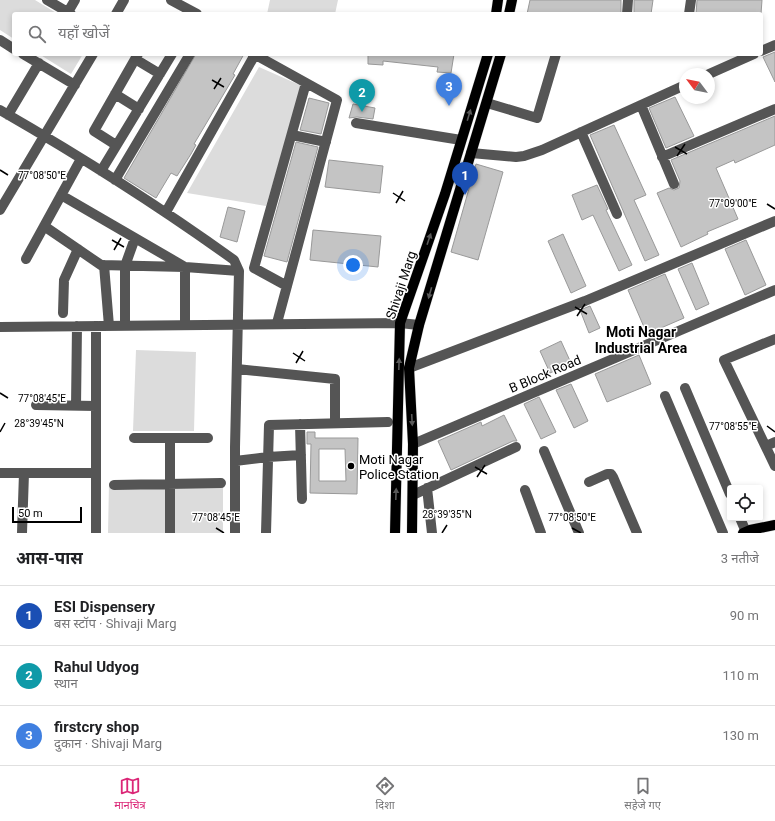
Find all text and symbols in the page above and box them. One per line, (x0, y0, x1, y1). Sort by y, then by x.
search box (12, 12, 763, 56)
icon: search (26, 23, 48, 45)
text: यहाँ खोजें (58, 24, 110, 42)
north arrow (679, 68, 715, 104)
pin: 3 (436, 73, 462, 106)
pin: 2 (349, 79, 375, 112)
one-way arrow (466, 109, 472, 121)
pin: 1 (452, 162, 478, 195)
text: 77°08'50"E (18, 170, 66, 181)
text: 77°09'00"E (709, 198, 757, 209)
one-way arrow (427, 233, 433, 245)
street label: Shivaji Marg (383, 249, 419, 321)
your location (343, 255, 363, 275)
one-way arrow (427, 287, 433, 299)
district label: Moti Nagar Industrial Area (595, 324, 688, 356)
street label: B Block Road (507, 352, 583, 396)
one-way arrow (396, 357, 402, 370)
text: 77°08'45"E (18, 393, 66, 404)
one-way arrow (409, 414, 415, 427)
text: 28°39'45"N (14, 418, 64, 429)
text: 77°08'55"E (709, 421, 757, 432)
place label: Moti Nagar Police Station (359, 452, 439, 482)
marker: Moti Nagar Police Station (346, 461, 356, 471)
map controls (727, 485, 763, 521)
button: locate (727, 485, 763, 521)
one-way arrow (392, 488, 399, 500)
scale bar (12, 505, 82, 524)
text: 50 m (18, 507, 43, 520)
text: 28°39'35"N (422, 509, 472, 520)
text: 77°08'45"E (192, 512, 240, 523)
text: 77°08'50"E (548, 512, 596, 523)
text: आस-पास (16, 548, 83, 568)
text: 3 नतीजे (721, 551, 759, 566)
text: ESI Dispensery (54, 598, 155, 616)
text: 1 (25, 608, 33, 623)
text: 90 m (730, 608, 759, 623)
text: बस स्टॉप · Shivaji Marg (54, 616, 176, 631)
text: Rahul Udyog (54, 658, 139, 676)
text: 2 (25, 668, 33, 683)
text: 110 m (722, 668, 759, 683)
text: स्थान (54, 676, 78, 691)
text: firstcry shop (54, 718, 139, 736)
text: 3 (25, 728, 33, 743)
text: 130 m (722, 728, 759, 743)
text: दुकान · Shivaji Marg (54, 736, 162, 751)
tab: मानचित्र (114, 775, 146, 813)
tab: दिशा (374, 775, 396, 813)
tab: सहेजे गए (624, 775, 661, 813)

